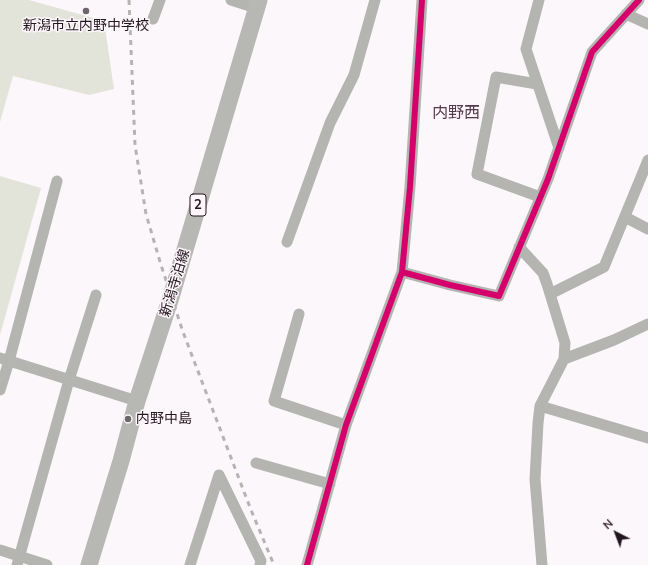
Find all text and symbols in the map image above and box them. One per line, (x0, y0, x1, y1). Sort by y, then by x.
marker: 新潟市立内野中学校 (81, 6, 91, 16)
place label: 新潟市立内野中学校 (23, 18, 149, 34)
district label: 内野西 (432, 103, 480, 123)
road number: 2 (190, 194, 206, 216)
street label: 新潟寺泊線 (157, 247, 193, 319)
place label: 内野中島 (136, 411, 192, 427)
marker: 内野中島 (123, 414, 133, 424)
north arrow (596, 513, 636, 553)
text: N (600, 516, 616, 532)

